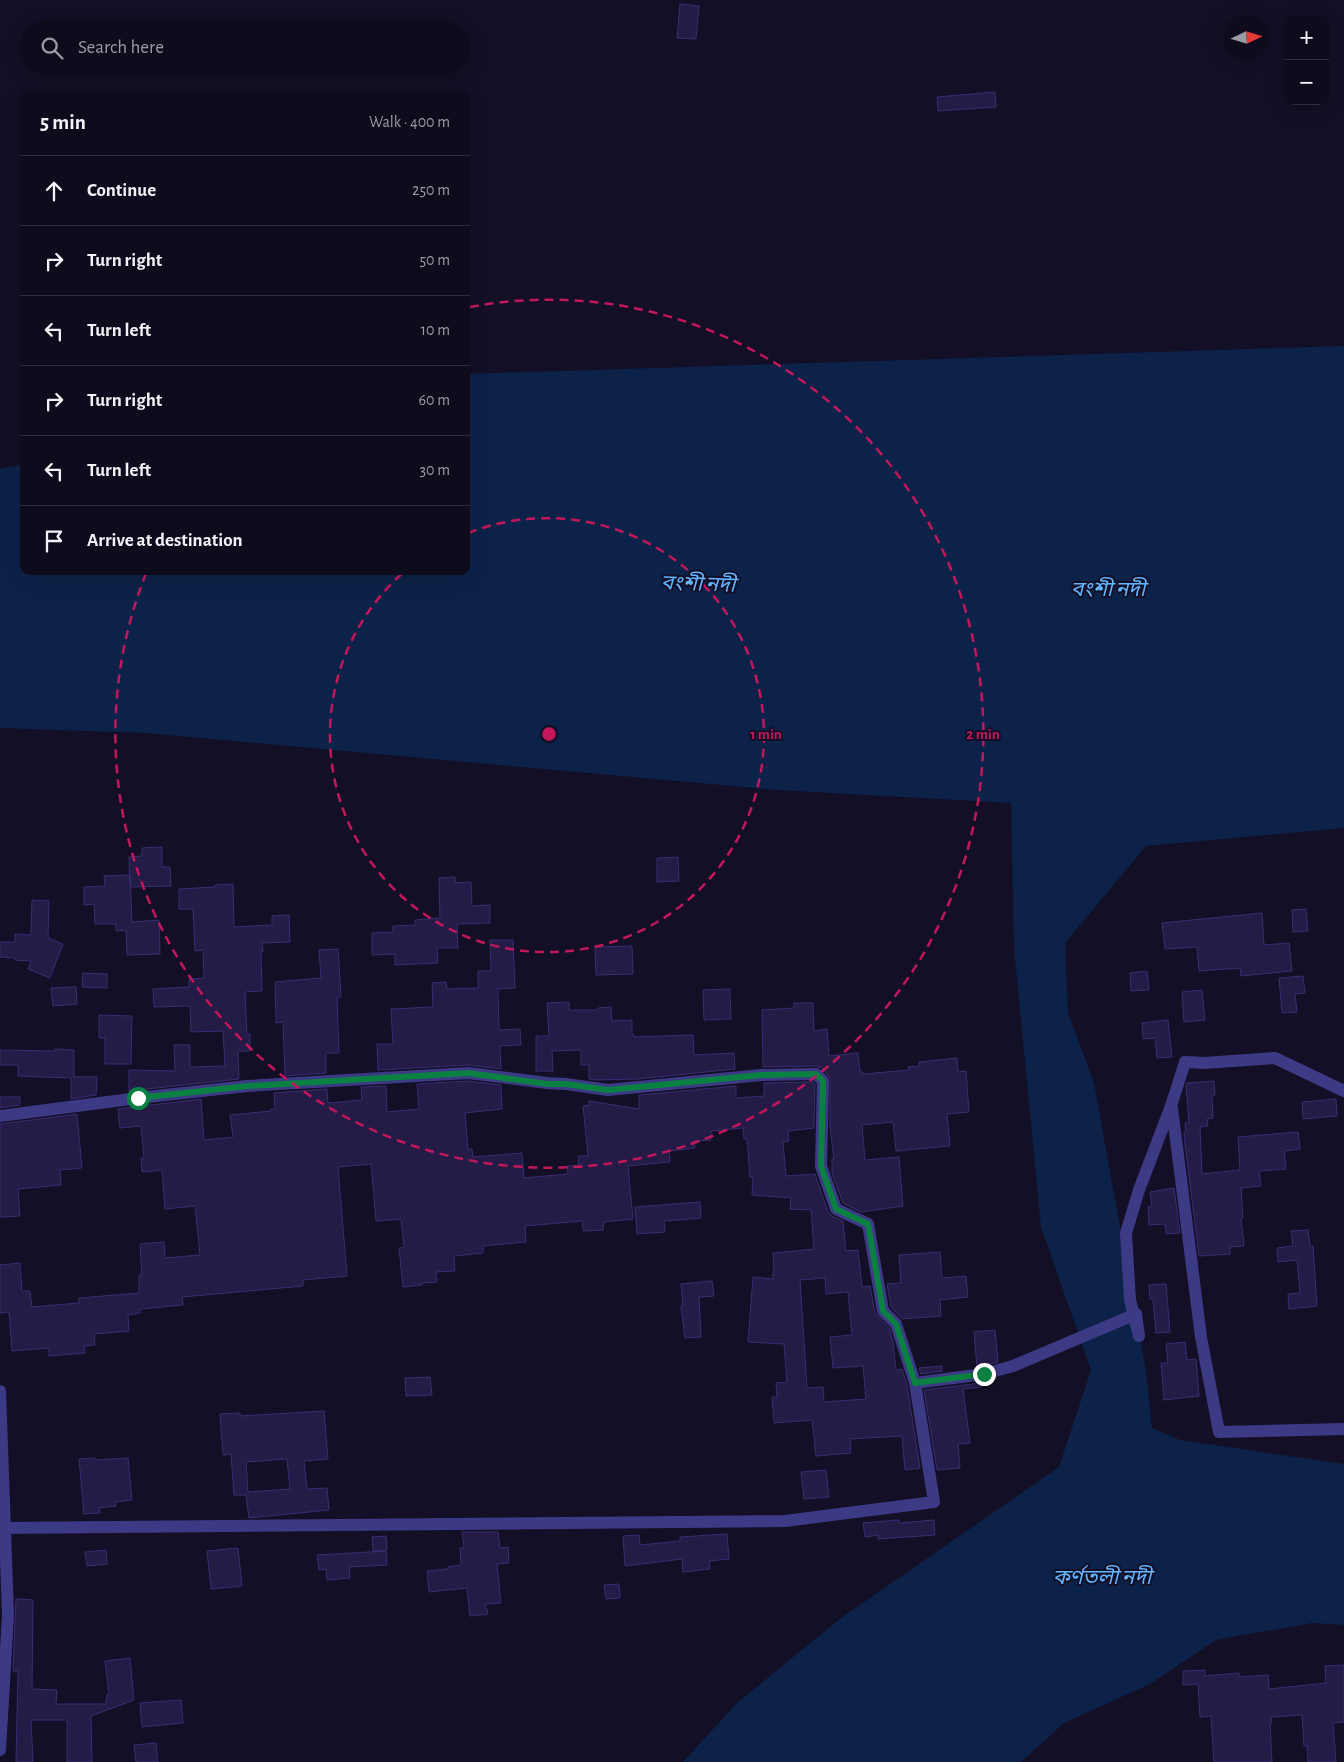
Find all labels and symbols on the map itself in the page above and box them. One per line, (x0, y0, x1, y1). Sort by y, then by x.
north arrow (1224, 15, 1269, 60)
water label: বংশী নদী (660, 569, 740, 596)
water label: বংশী নদী (1071, 576, 1150, 600)
centre of rings (540, 725, 558, 743)
text: 1 min (750, 727, 782, 742)
text: 2 min (966, 727, 1000, 742)
route start (127, 1087, 150, 1110)
route end (973, 1363, 996, 1386)
water label: কর্ণতলী নদী (1053, 1564, 1156, 1588)

